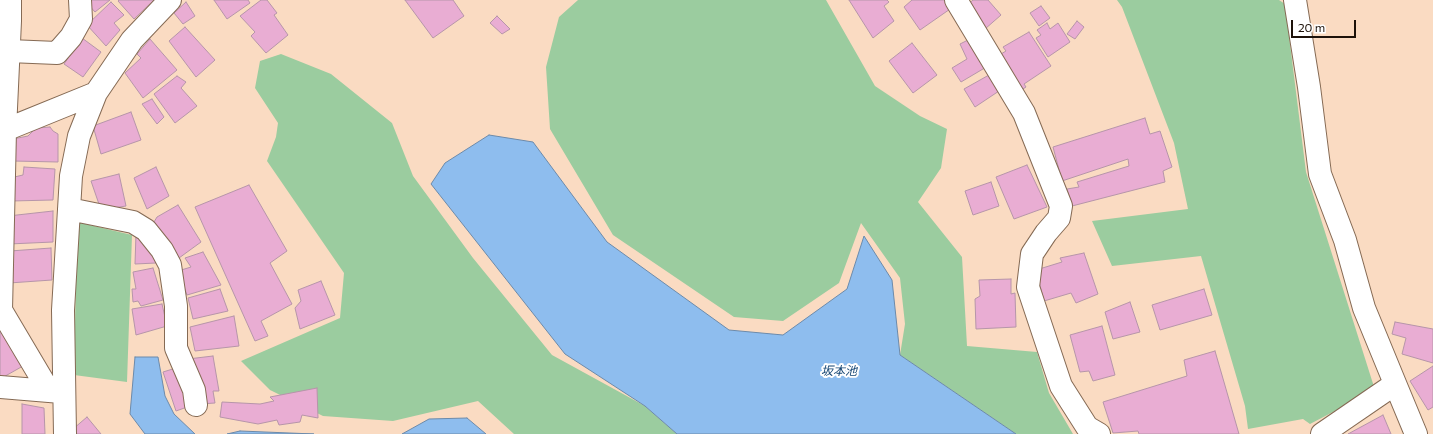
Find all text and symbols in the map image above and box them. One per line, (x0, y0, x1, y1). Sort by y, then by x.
scale bar (1293, 12, 1358, 38)
text: 20 m (1298, 20, 1325, 34)
water label: 坂本池 (821, 364, 857, 378)

